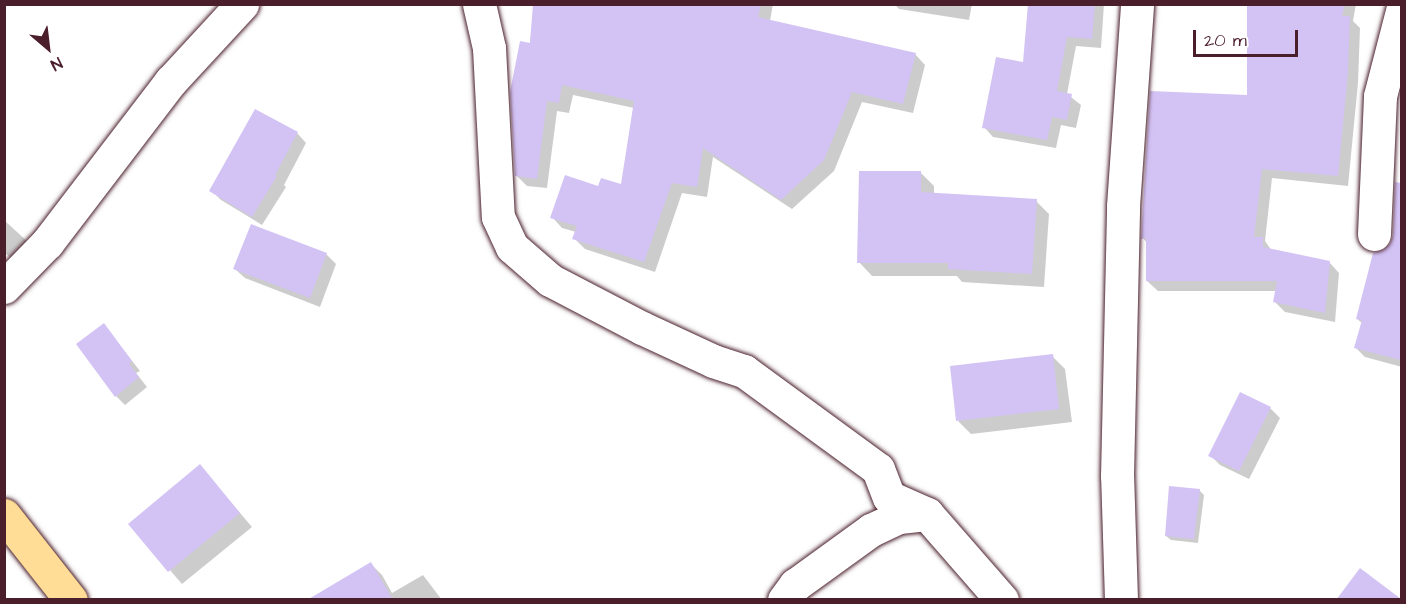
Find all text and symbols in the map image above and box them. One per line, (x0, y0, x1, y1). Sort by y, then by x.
north arrow (18, 18, 78, 78)
scale bar (1196, 18, 1301, 56)
text: 20 m (1204, 28, 1247, 53)
text: N (47, 52, 66, 76)

